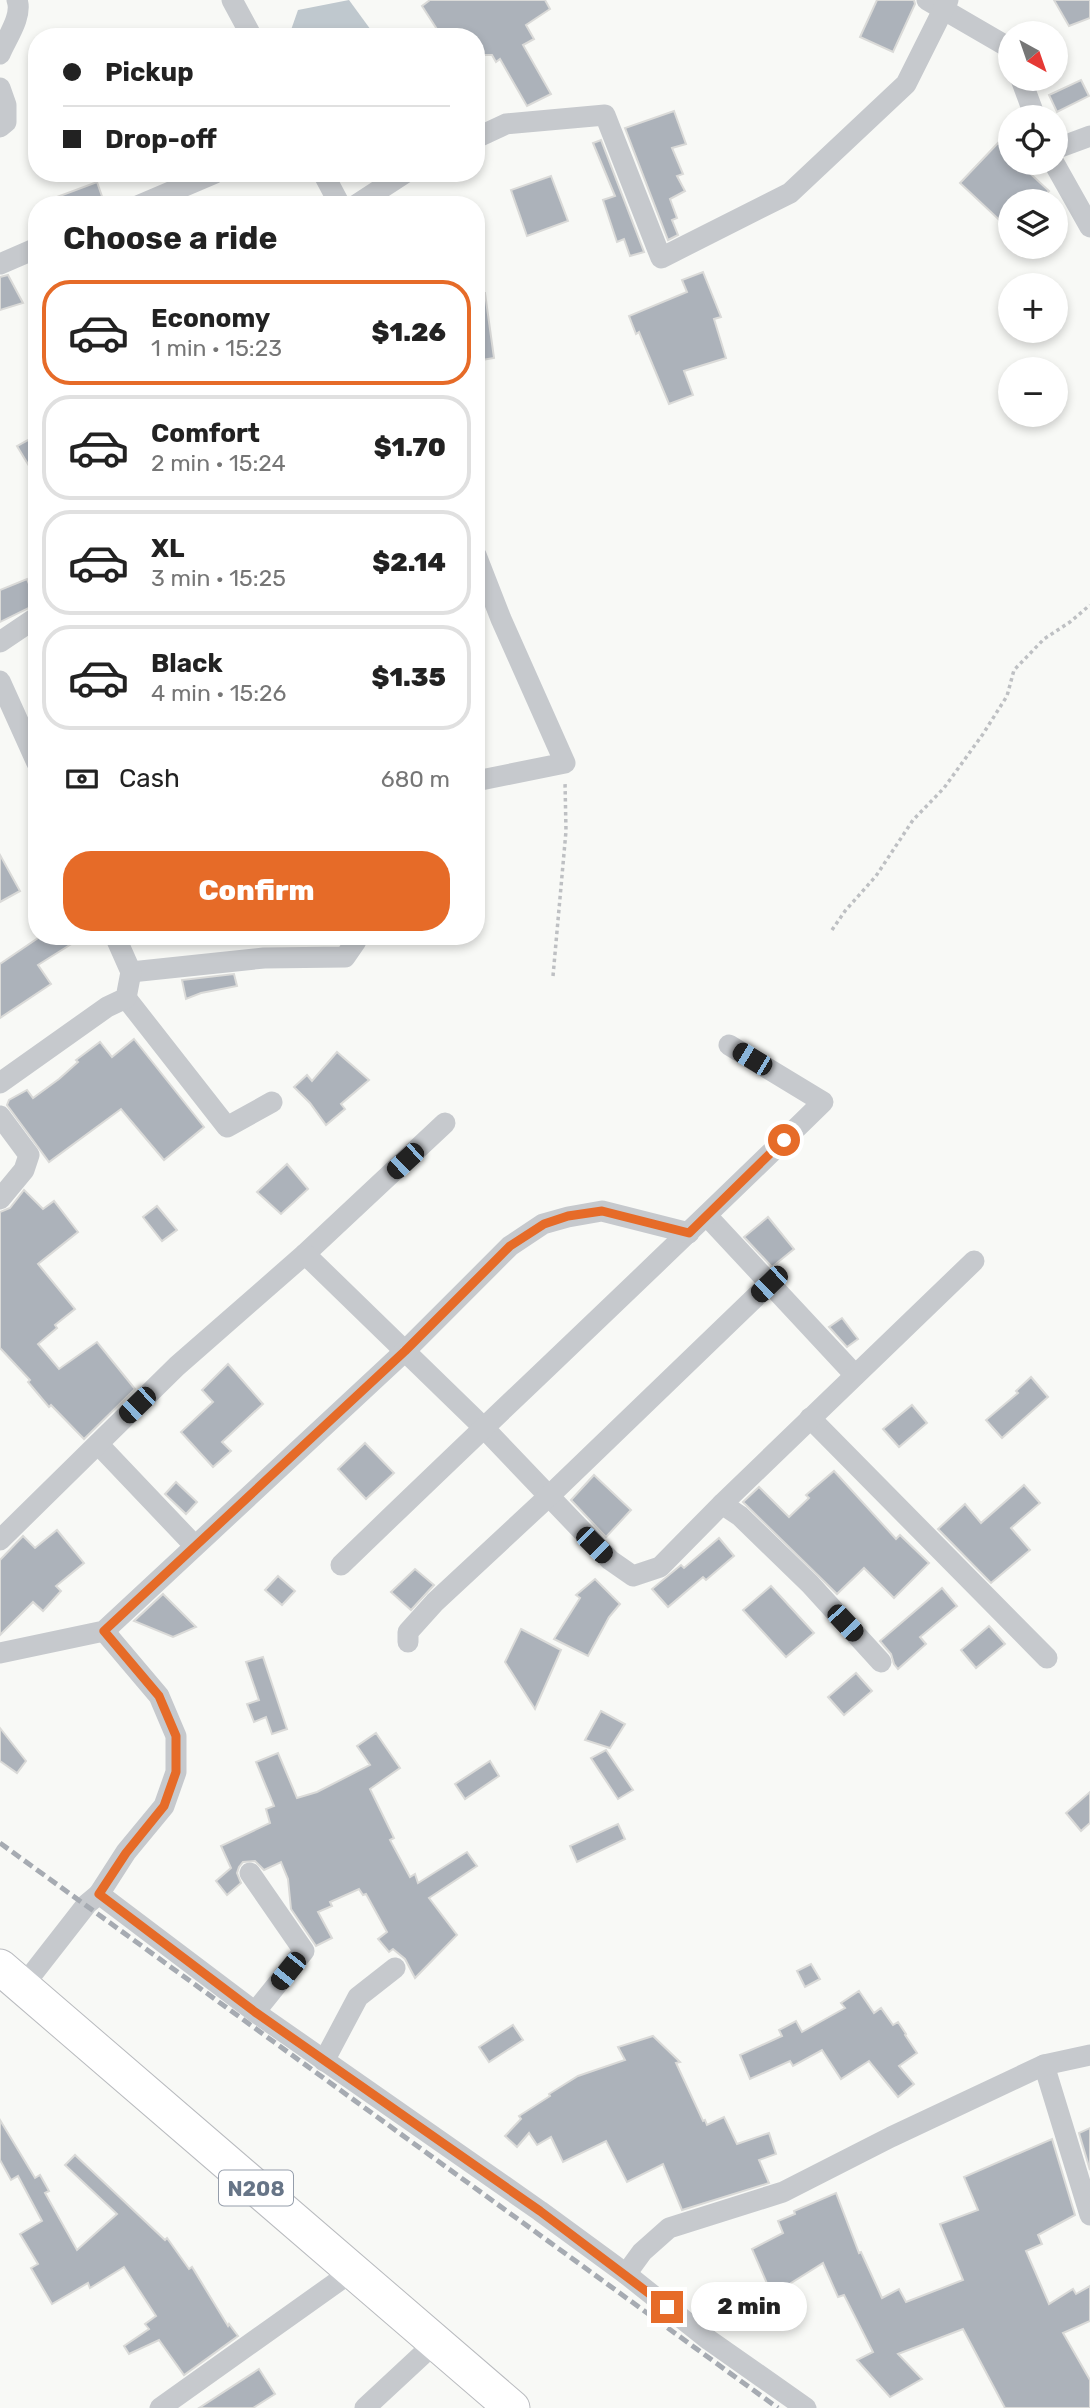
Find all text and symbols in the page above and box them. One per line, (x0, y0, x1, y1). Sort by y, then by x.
north arrow (998, 21, 1068, 91)
map controls (998, 21, 1068, 427)
text: Pickup (105, 57, 194, 88)
button: locate (998, 105, 1068, 175)
text: Drop-off (105, 124, 217, 155)
button: layers (998, 189, 1068, 259)
text: Choose a ride (63, 219, 277, 257)
button: + (998, 273, 1068, 343)
icon: car (67, 301, 130, 364)
text: Economy (151, 303, 270, 334)
text: $1.26 (372, 317, 446, 348)
text: 1 min · 15:23 (151, 334, 282, 362)
button: − (998, 357, 1068, 427)
icon: car (67, 416, 130, 479)
text: Comfort (151, 418, 260, 449)
text: $1.70 (374, 432, 446, 463)
text: 2 min · 15:24 (151, 449, 286, 477)
icon: car (67, 531, 130, 594)
text: XL (151, 533, 184, 564)
text: $2.14 (372, 547, 446, 578)
text: 3 min · 15:25 (151, 564, 286, 592)
icon: car (67, 646, 130, 709)
text: Black (151, 648, 223, 679)
text: $1.35 (371, 662, 446, 693)
text: 4 min · 15:26 (151, 679, 287, 707)
icon: cash (63, 760, 101, 798)
text: Cash (119, 763, 180, 794)
text: 680 m (381, 765, 450, 793)
button: Confirm (63, 851, 450, 931)
car (729, 1039, 776, 1079)
route start (768, 1124, 800, 1156)
car (383, 1139, 428, 1183)
car (747, 1262, 792, 1306)
car (115, 1383, 160, 1427)
car (572, 1523, 617, 1567)
car (823, 1600, 868, 1646)
car (267, 1948, 310, 1994)
road number: N208 (219, 2170, 293, 2206)
callout: 2 min (692, 2282, 807, 2332)
route end (651, 2291, 683, 2323)
text: 2 min (717, 2292, 781, 2320)

